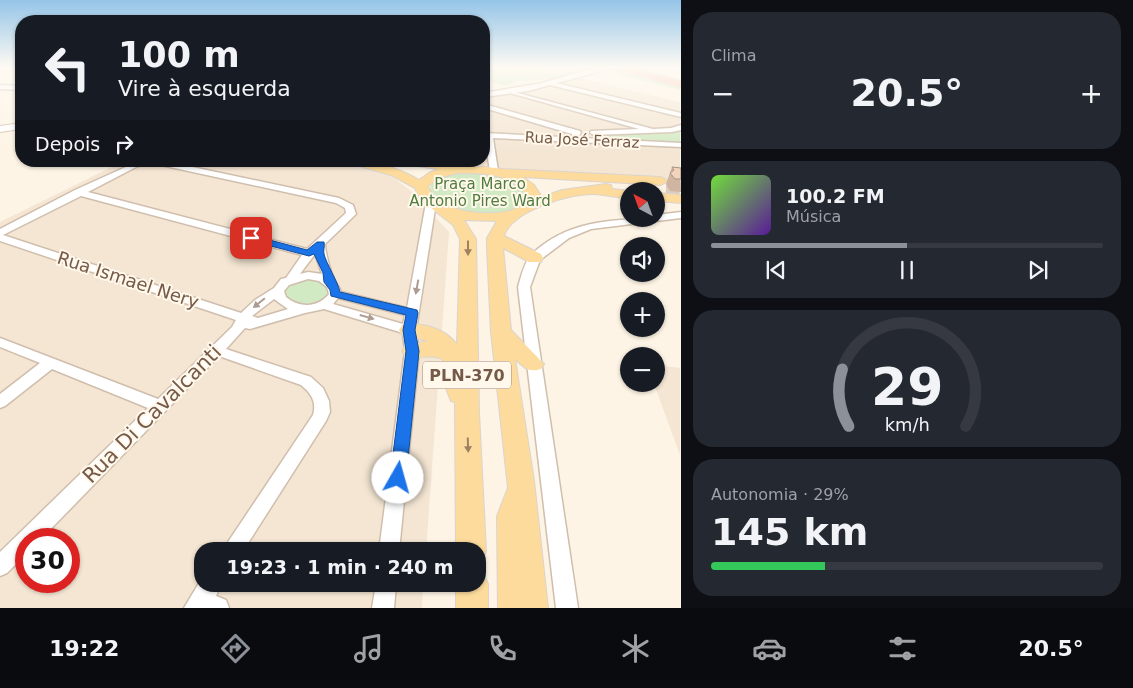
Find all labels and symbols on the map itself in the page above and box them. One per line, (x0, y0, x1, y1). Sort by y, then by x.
street label: Rua José Ferraz (524, 128, 640, 152)
park label: Praça Marco Antonio Pires Ward (409, 175, 551, 210)
north arrow (620, 182, 665, 228)
pin (230, 217, 272, 259)
one-way arrow (464, 240, 472, 256)
street label: Rua Ismael Nery (55, 247, 202, 312)
one-way arrow (412, 279, 420, 295)
one-way arrow (253, 298, 266, 309)
one-way arrow (359, 314, 374, 322)
street label: Rua Di Cavalcanti (78, 340, 226, 488)
road number: PLN-370 (423, 362, 511, 388)
one-way arrow (464, 438, 472, 454)
position arrow (371, 451, 423, 503)
speed limit sign: 30 (15, 528, 80, 593)

